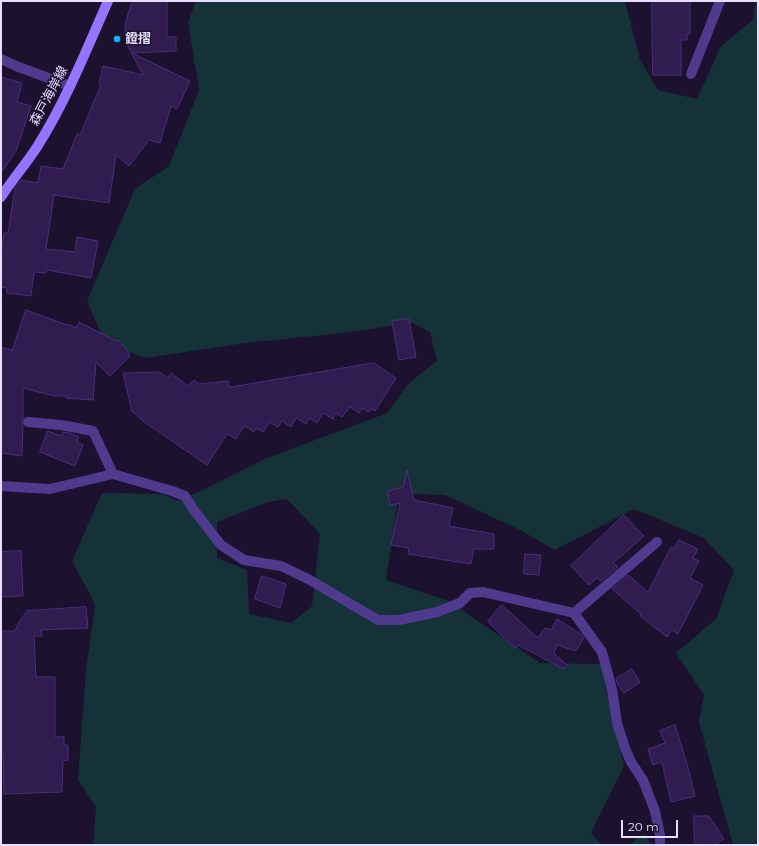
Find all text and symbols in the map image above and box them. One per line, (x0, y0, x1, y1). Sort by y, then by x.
place label: 鐙摺 (125, 31, 151, 47)
marker: 鐙摺 (112, 34, 122, 44)
street label: 森戸海岸線 (27, 64, 71, 128)
scale bar (623, 812, 680, 838)
text: 20 m (628, 819, 659, 834)

